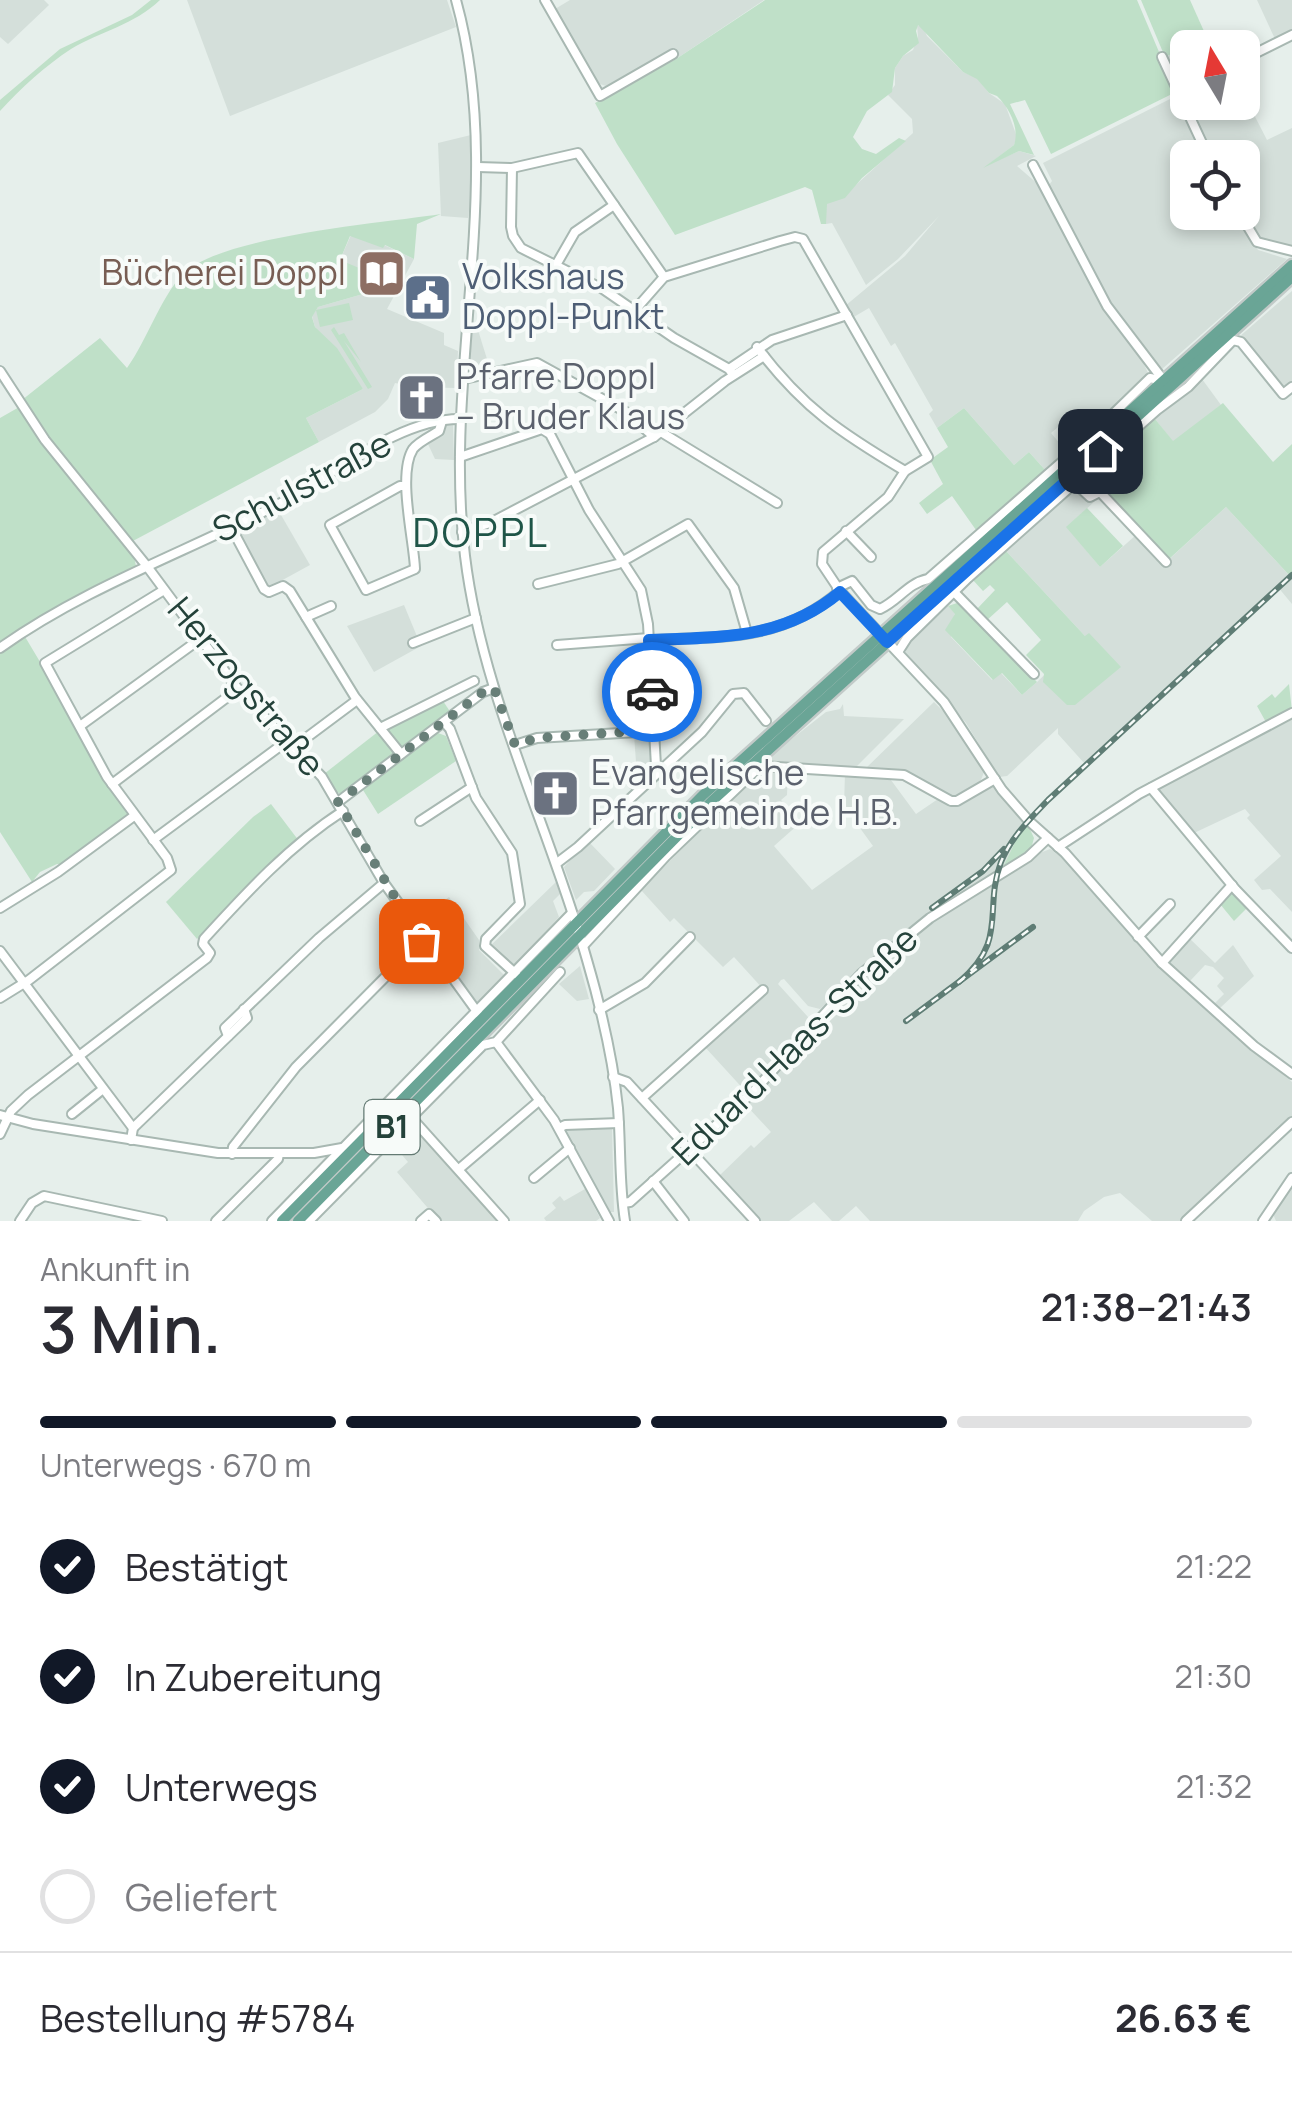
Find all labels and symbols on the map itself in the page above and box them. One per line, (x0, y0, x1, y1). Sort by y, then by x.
north arrow (1170, 30, 1260, 120)
library icon: Bücherei Doppl (355, 247, 407, 299)
place label: Bücherei Doppl (101, 248, 346, 296)
place label: Volkshaus Doppl-Punkt (462, 252, 665, 340)
public building icon: Volkshaus Doppl-Punkt (401, 271, 453, 323)
place label: Pfarre Doppl – Bruder Klaus (456, 352, 685, 440)
church icon: Pfarre Doppl – Bruder Klaus (395, 371, 447, 423)
pin (1058, 409, 1143, 494)
street label: Schulstraße (204, 419, 399, 553)
district label: DOPPL (412, 504, 550, 559)
street label: Herzogstraße (157, 586, 336, 786)
courier (602, 642, 702, 742)
place label: Evangelische Pfarrgemeinde H.B. (591, 748, 899, 836)
church icon: Evangelische Pfarrgemeinde H.B. (530, 767, 582, 819)
pin (379, 899, 464, 984)
street label: Eduard Haas-Straße (661, 915, 928, 1175)
road number: B1 (364, 1100, 420, 1154)

